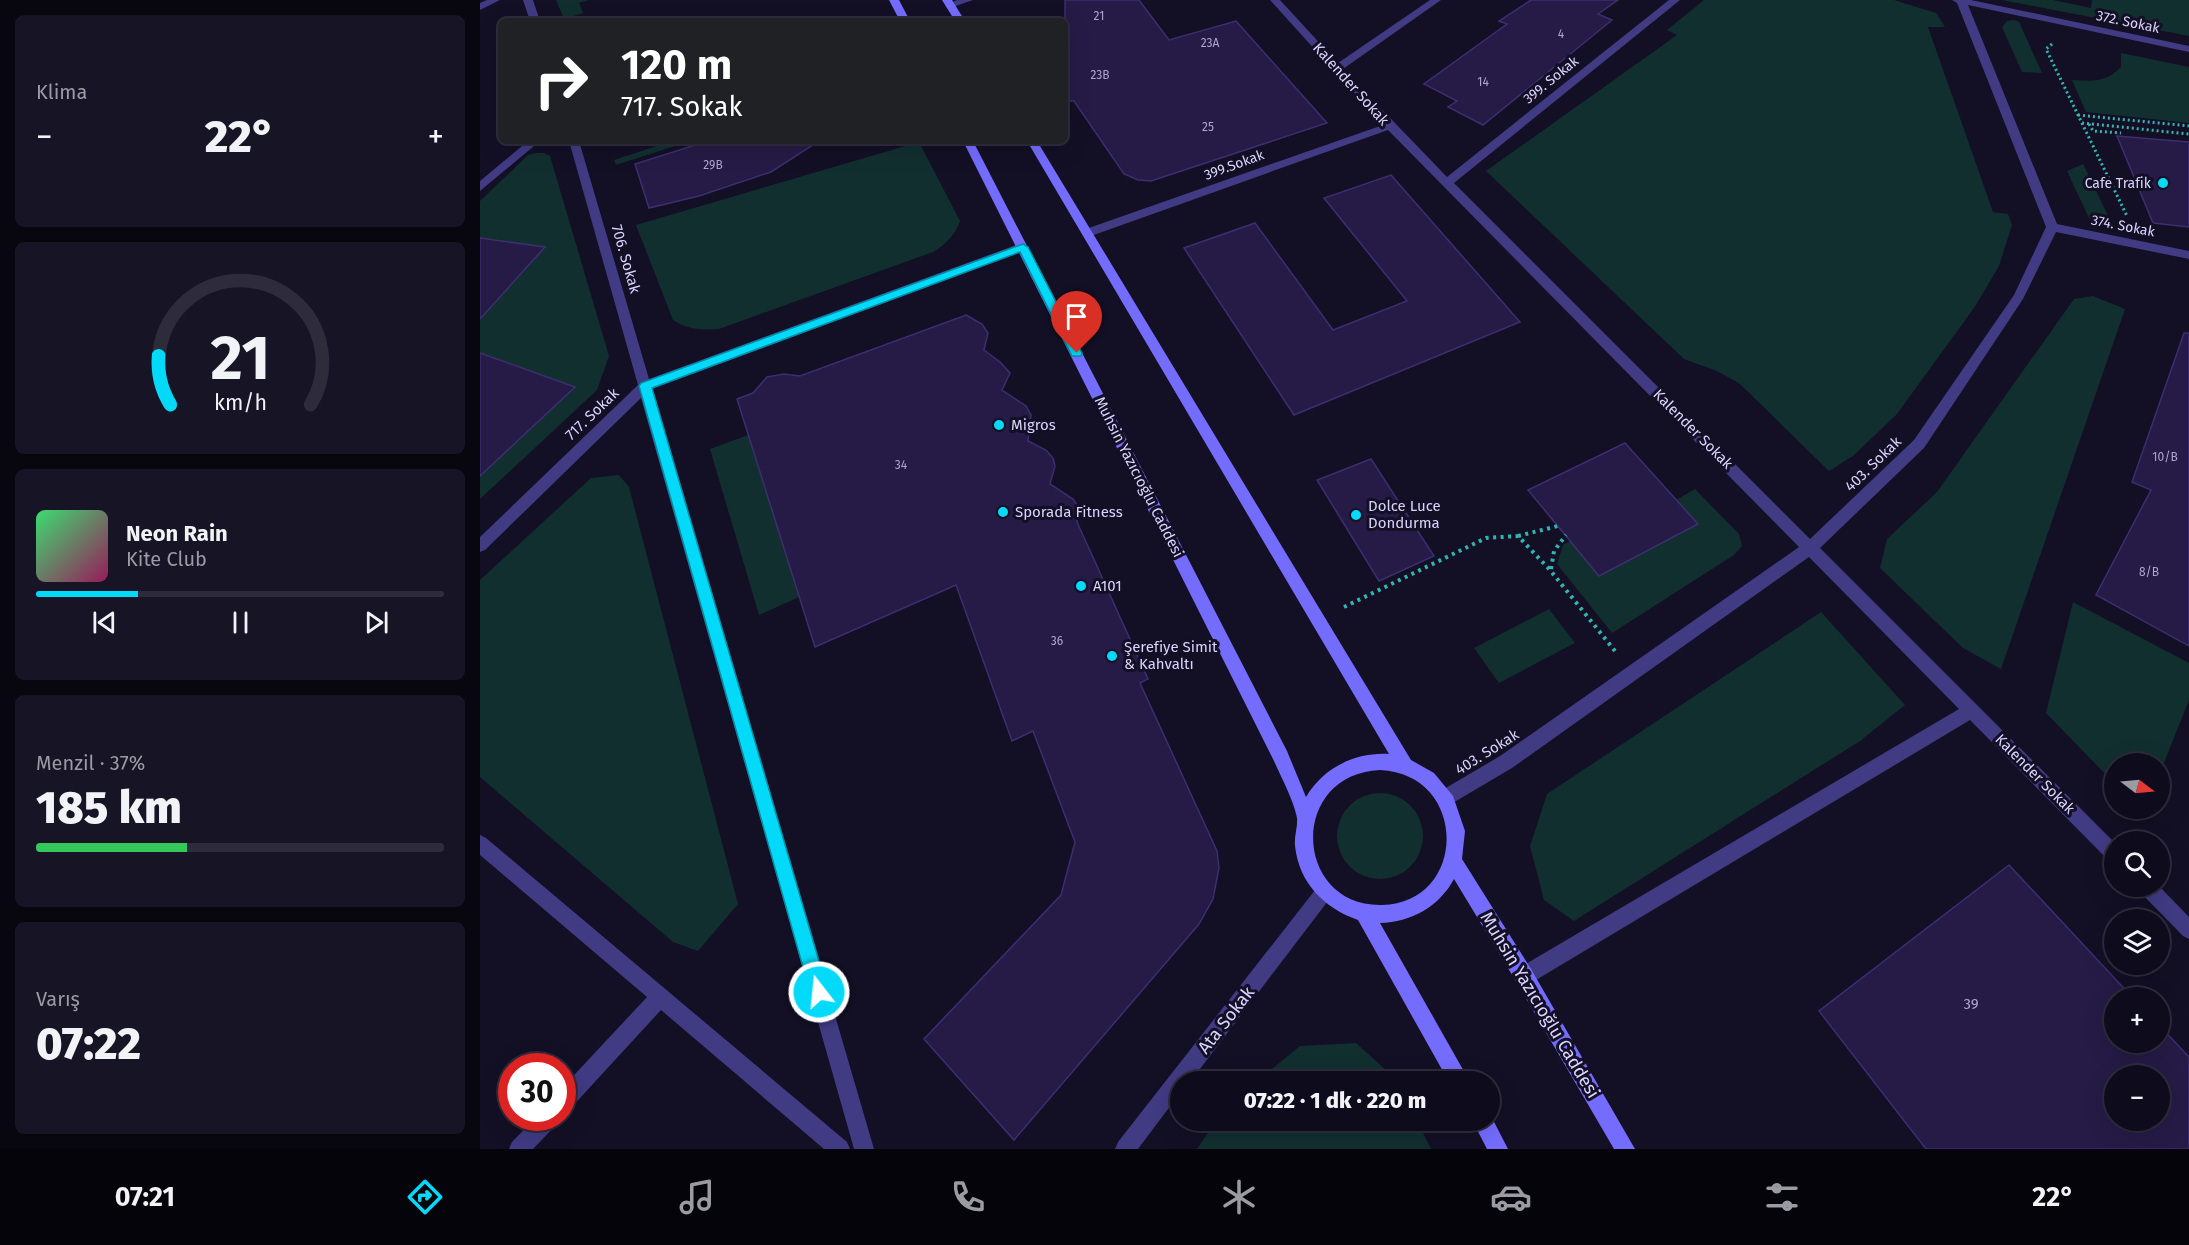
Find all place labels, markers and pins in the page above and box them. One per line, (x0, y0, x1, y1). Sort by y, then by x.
place label: Cafe Trafik (2085, 175, 2152, 192)
marker: Cafe Trafik (2156, 176, 2170, 190)
pin (1051, 291, 1102, 353)
place label: Migros (1011, 416, 1056, 434)
marker: Migros (992, 418, 1006, 432)
place label: Dolce Luce Dondurma (1368, 497, 1441, 532)
place label: Sporada Fitness (1015, 503, 1123, 521)
marker: Sporada Fitness (996, 505, 1010, 519)
marker: Dolce Luce Dondurma (1349, 508, 1363, 522)
place label: A101 (1093, 577, 1122, 595)
marker: A101 (1074, 579, 1088, 593)
place label: Şerefiye Simit & Kahvaltı (1124, 638, 1218, 673)
marker: Şerefiye Simit & Kahvaltı (1105, 649, 1119, 663)

